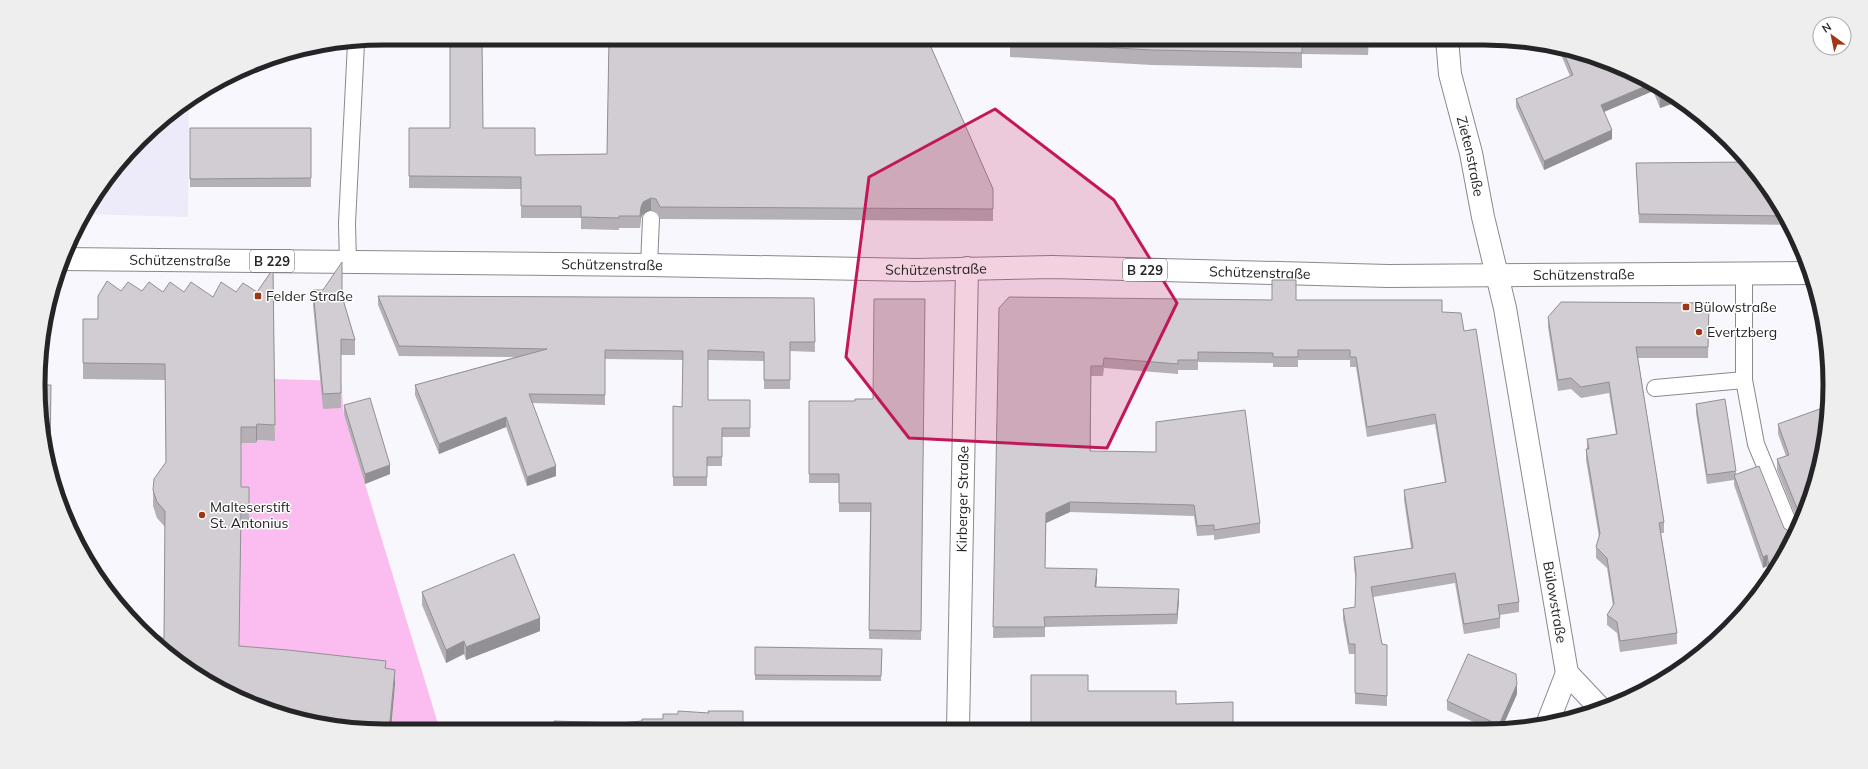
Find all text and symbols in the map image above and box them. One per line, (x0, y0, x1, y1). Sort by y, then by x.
north arrow (1812, 16, 1852, 56)
text: N (1819, 19, 1834, 36)
street label: Zietenstraße (1453, 114, 1488, 198)
road number: B 229 (250, 250, 294, 272)
street label: Schützenstraße (129, 251, 231, 270)
street label: Schützenstraße (561, 255, 663, 274)
street label: Schützenstraße (885, 259, 987, 279)
road number: B 229 (1123, 259, 1167, 281)
street label: Schützenstraße (1209, 262, 1311, 283)
street label: Schützenstraße (1533, 265, 1635, 284)
place label: Felder Straße (266, 287, 353, 305)
marker: Felder Straße (253, 291, 263, 301)
place label: Bülowstraße (1694, 298, 1777, 316)
marker: Bülowstraße (1681, 302, 1691, 312)
place label: Evertzberg (1707, 323, 1777, 341)
marker: Evertzberg (1694, 327, 1704, 337)
street label: Kirberger Straße (952, 446, 973, 553)
place label: Malteserstift St. Antonius (210, 498, 290, 532)
marker: Malteserstift St. Antonius (197, 510, 207, 520)
street label: Bülowstraße (1539, 560, 1571, 644)

